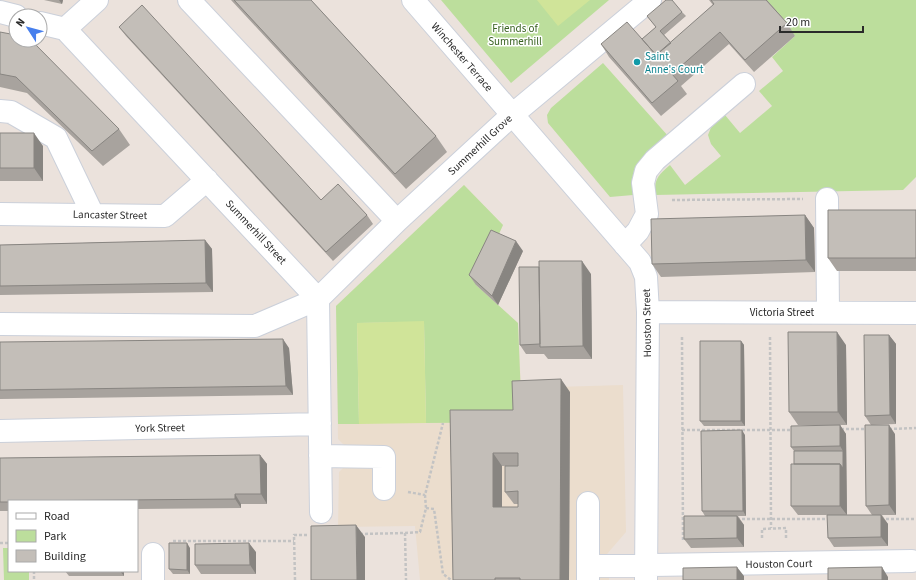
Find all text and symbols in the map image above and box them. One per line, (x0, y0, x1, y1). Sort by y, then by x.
north arrow (8, 8, 48, 48)
scale bar (780, 8, 863, 34)
text: 20 m (786, 14, 810, 31)
text: N (12, 15, 29, 30)
street label: Winchester Terrace (428, 19, 497, 95)
park label: Friends of Summerhill (488, 21, 542, 49)
place label: Saint Anne's Court (645, 49, 704, 77)
marker: Saint Anne's Court (632, 57, 642, 67)
street label: Summerhill Grove (445, 111, 516, 179)
street label: Summerhill Street (222, 196, 290, 268)
street label: Lancaster Street (73, 207, 148, 223)
street label: Houston Street (639, 288, 655, 358)
street label: Victoria Street (750, 305, 815, 320)
street label: York Street (134, 420, 185, 436)
legend (8, 500, 138, 572)
text: Road (44, 508, 70, 525)
text: Park (44, 528, 66, 545)
text: Building (44, 548, 86, 565)
street label: Houston Court (745, 556, 813, 572)

